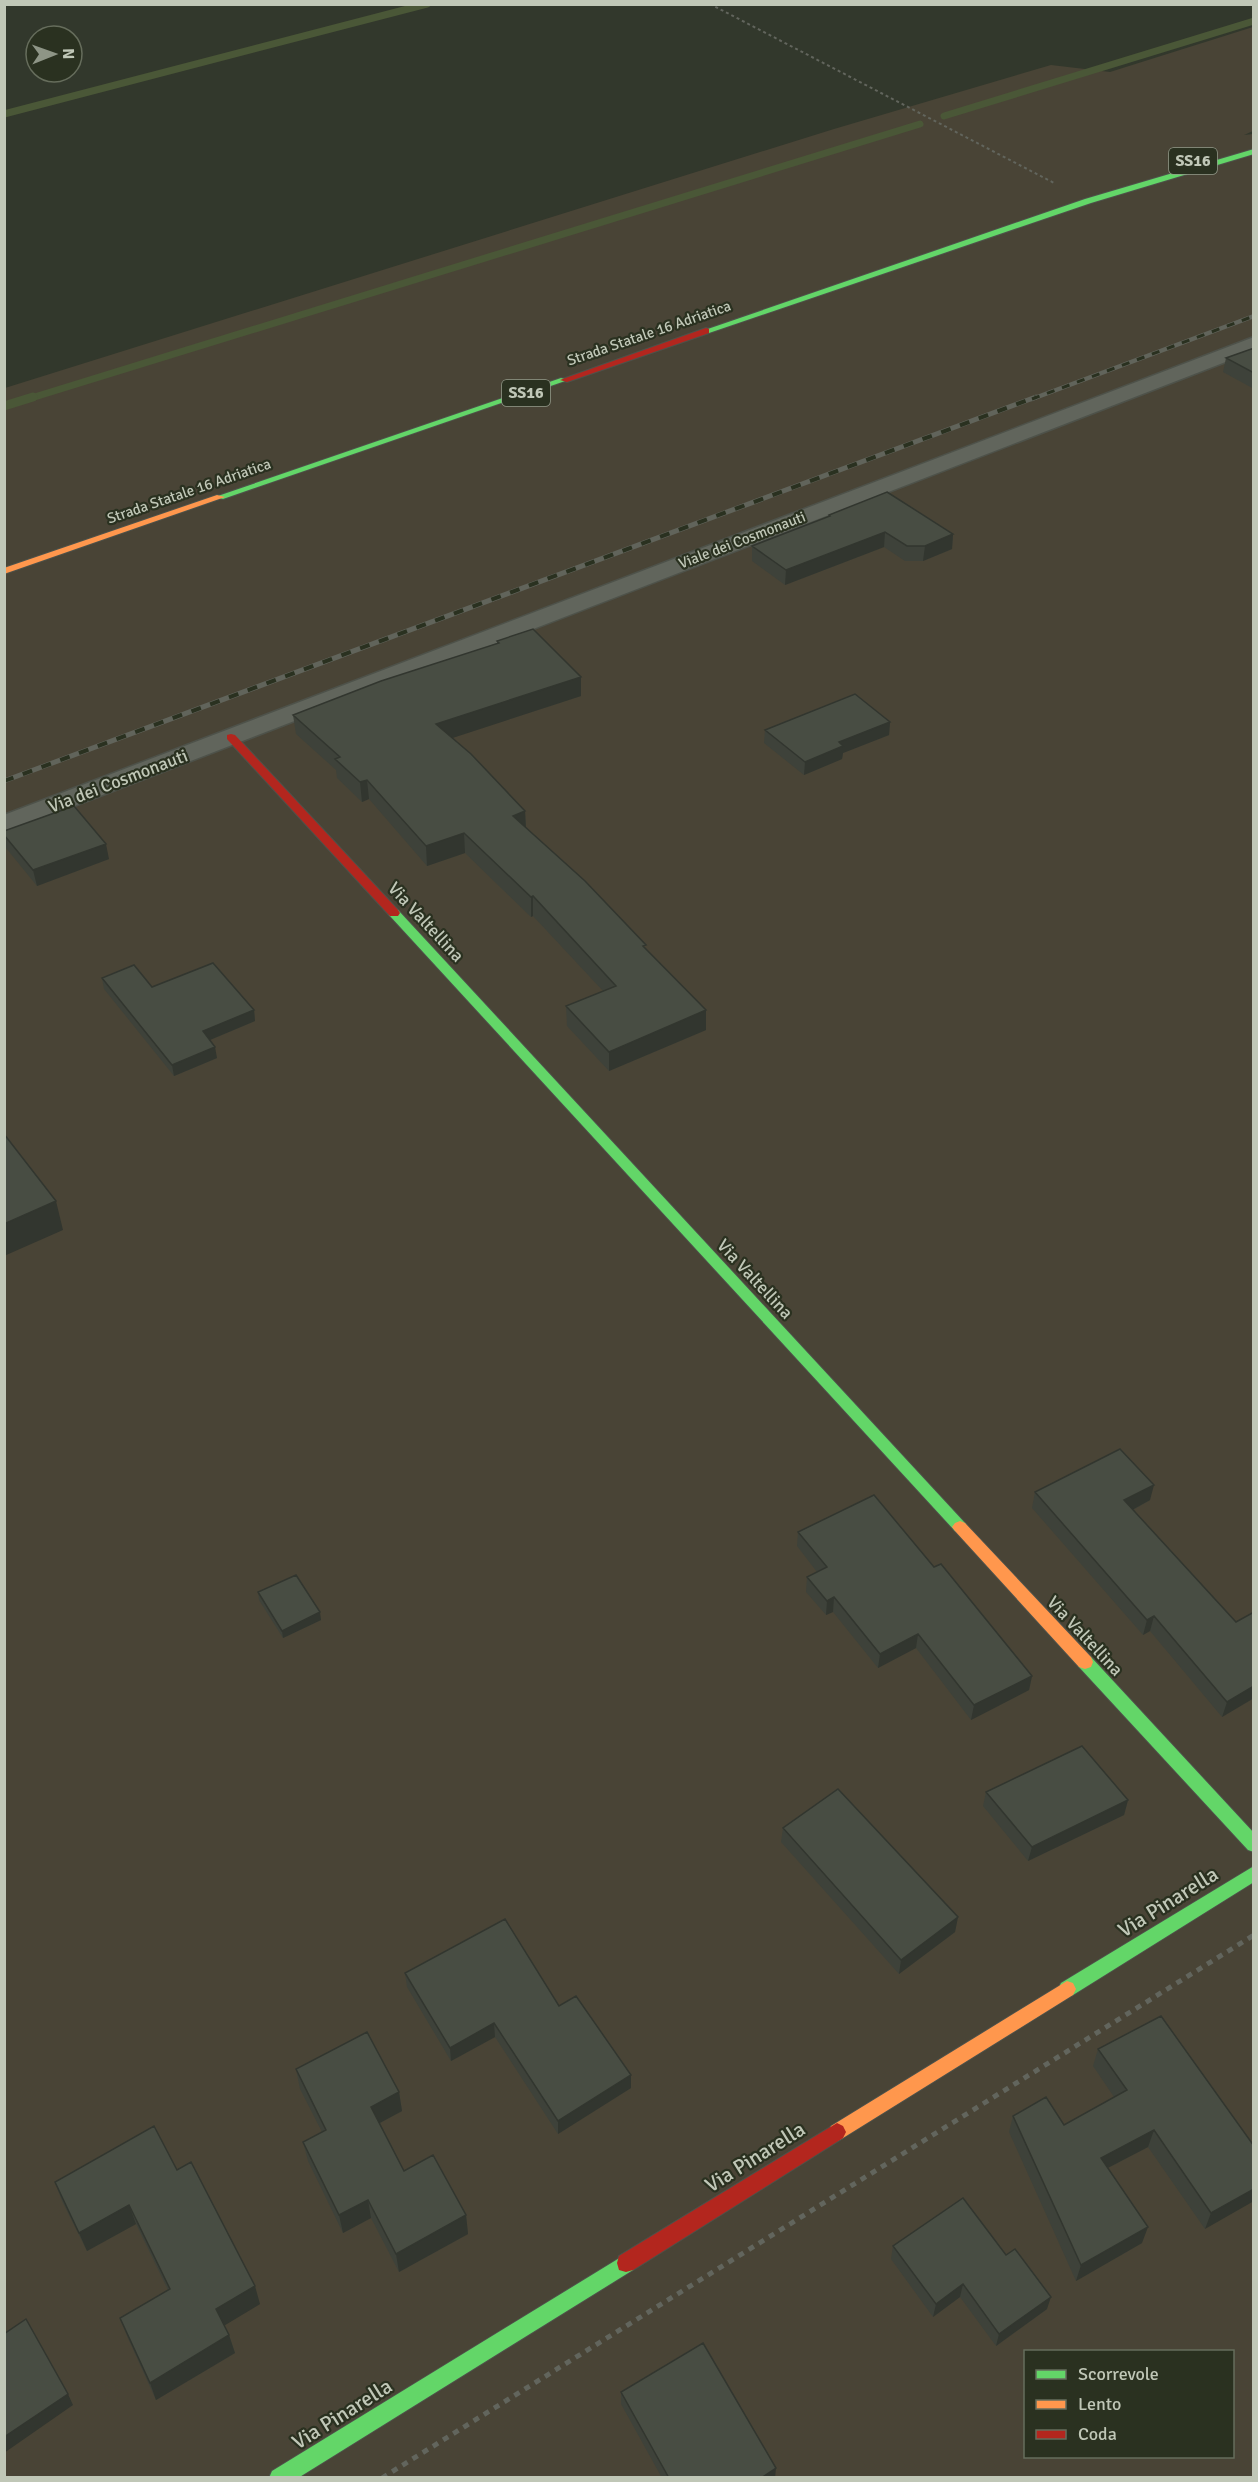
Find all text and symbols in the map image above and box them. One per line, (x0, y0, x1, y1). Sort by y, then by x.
north arrow (24, 24, 84, 84)
text: N (58, 48, 78, 59)
road number: SS16 (1169, 148, 1217, 174)
street label: Strada Statale 16 Adriatica (565, 296, 733, 370)
road number: SS16 (502, 380, 550, 406)
street label: Strada Statale 16 Adriatica (105, 454, 273, 528)
street label: Viale dei Cosmonauti (676, 507, 808, 573)
street label: Via dei Cosmonauti (45, 744, 191, 818)
street label: Via Valtellina (383, 877, 469, 967)
street label: Via Valtellina (712, 1234, 798, 1324)
street label: Via Valtellina (1042, 1591, 1128, 1681)
street label: Via Pinarella (1113, 1861, 1223, 1943)
street label: Via Pinarella (700, 2116, 810, 2198)
legend (1024, 2350, 1234, 2458)
text: Scorrevole (1078, 2363, 1159, 2385)
street label: Via Pinarella (287, 2373, 397, 2455)
text: Lento (1078, 2393, 1121, 2415)
text: Coda (1078, 2423, 1117, 2445)

